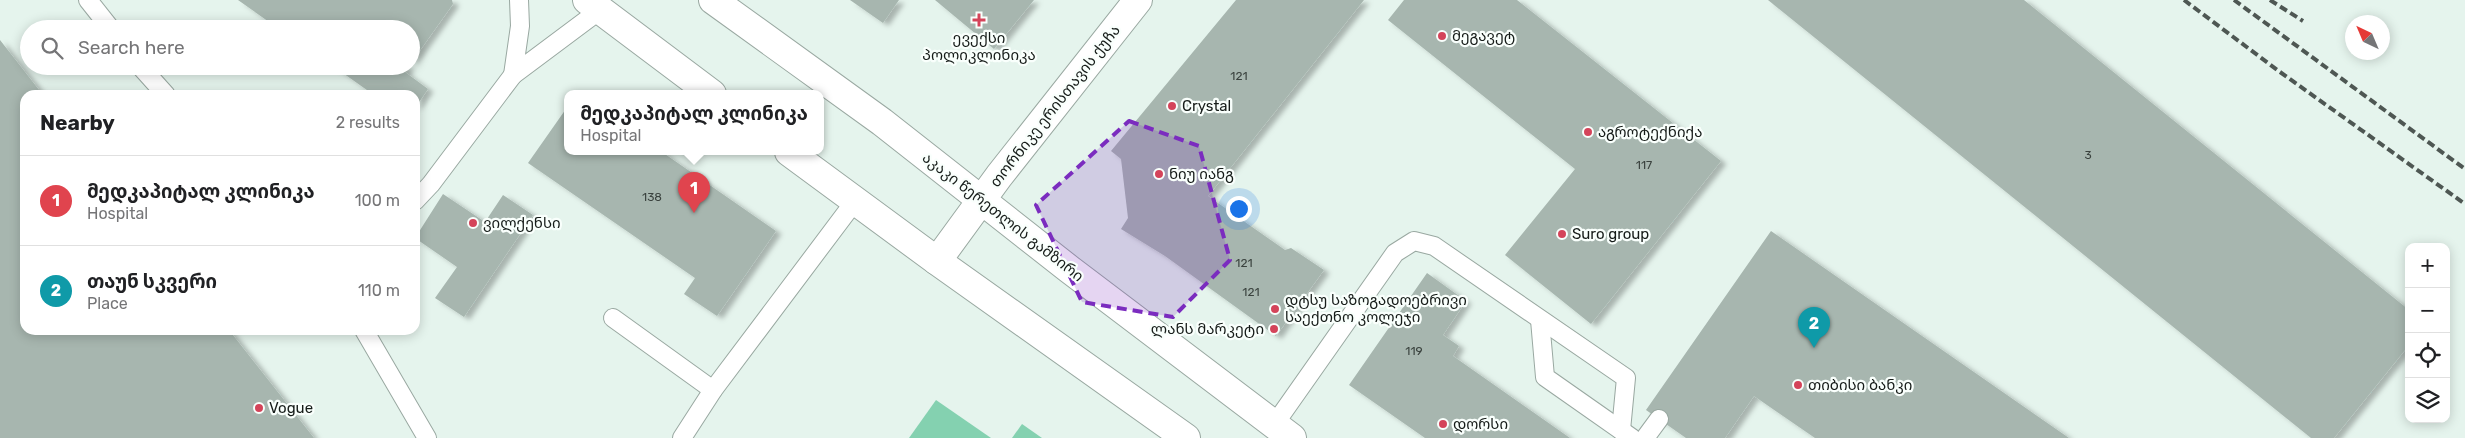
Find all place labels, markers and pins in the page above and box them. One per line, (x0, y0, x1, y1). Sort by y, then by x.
marker: ევექსი პოლიკლინიკა (972, 13, 986, 27)
place label: მეგავეტ (1452, 27, 1515, 45)
place label: ევექსი პოლიკლინიკა (922, 29, 1036, 64)
marker: მეგავეტ (1436, 30, 1448, 42)
place label: Crystal (1182, 97, 1231, 115)
marker: Crystal (1166, 100, 1178, 112)
place label: აგროტექნიქა (1598, 123, 1702, 141)
marker: აგროტექნიქა (1582, 126, 1594, 138)
place label: ნიუ იანგ (1169, 165, 1234, 183)
marker: ნიუ იანგ (1153, 168, 1165, 180)
pin: 1 (678, 172, 710, 213)
place label: ვილქენსი (483, 214, 561, 232)
marker: ვილქენსი (467, 217, 479, 229)
place label: Suro group (1572, 225, 1649, 243)
marker: Suro group (1556, 228, 1568, 240)
place label: დტსუ საზოგადოებრივი საექთნო კოლეჯი (1285, 291, 1467, 326)
marker: დტსუ საზოგადოებრივი საექთნო კოლეჯი (1269, 303, 1281, 315)
pin: 2 (1798, 307, 1830, 348)
place label: ლანს მარკეტი (1151, 320, 1264, 338)
marker: ლანს მარკეტი (1268, 323, 1280, 335)
place label: თიბისი ბანკი (1808, 376, 1912, 394)
marker: თიბისი ბანკი (1792, 379, 1804, 391)
place label: Vogue (269, 399, 313, 417)
marker: Vogue (253, 402, 265, 414)
place label: დორსი (1453, 415, 1508, 433)
marker: დორსი (1437, 418, 1449, 430)

